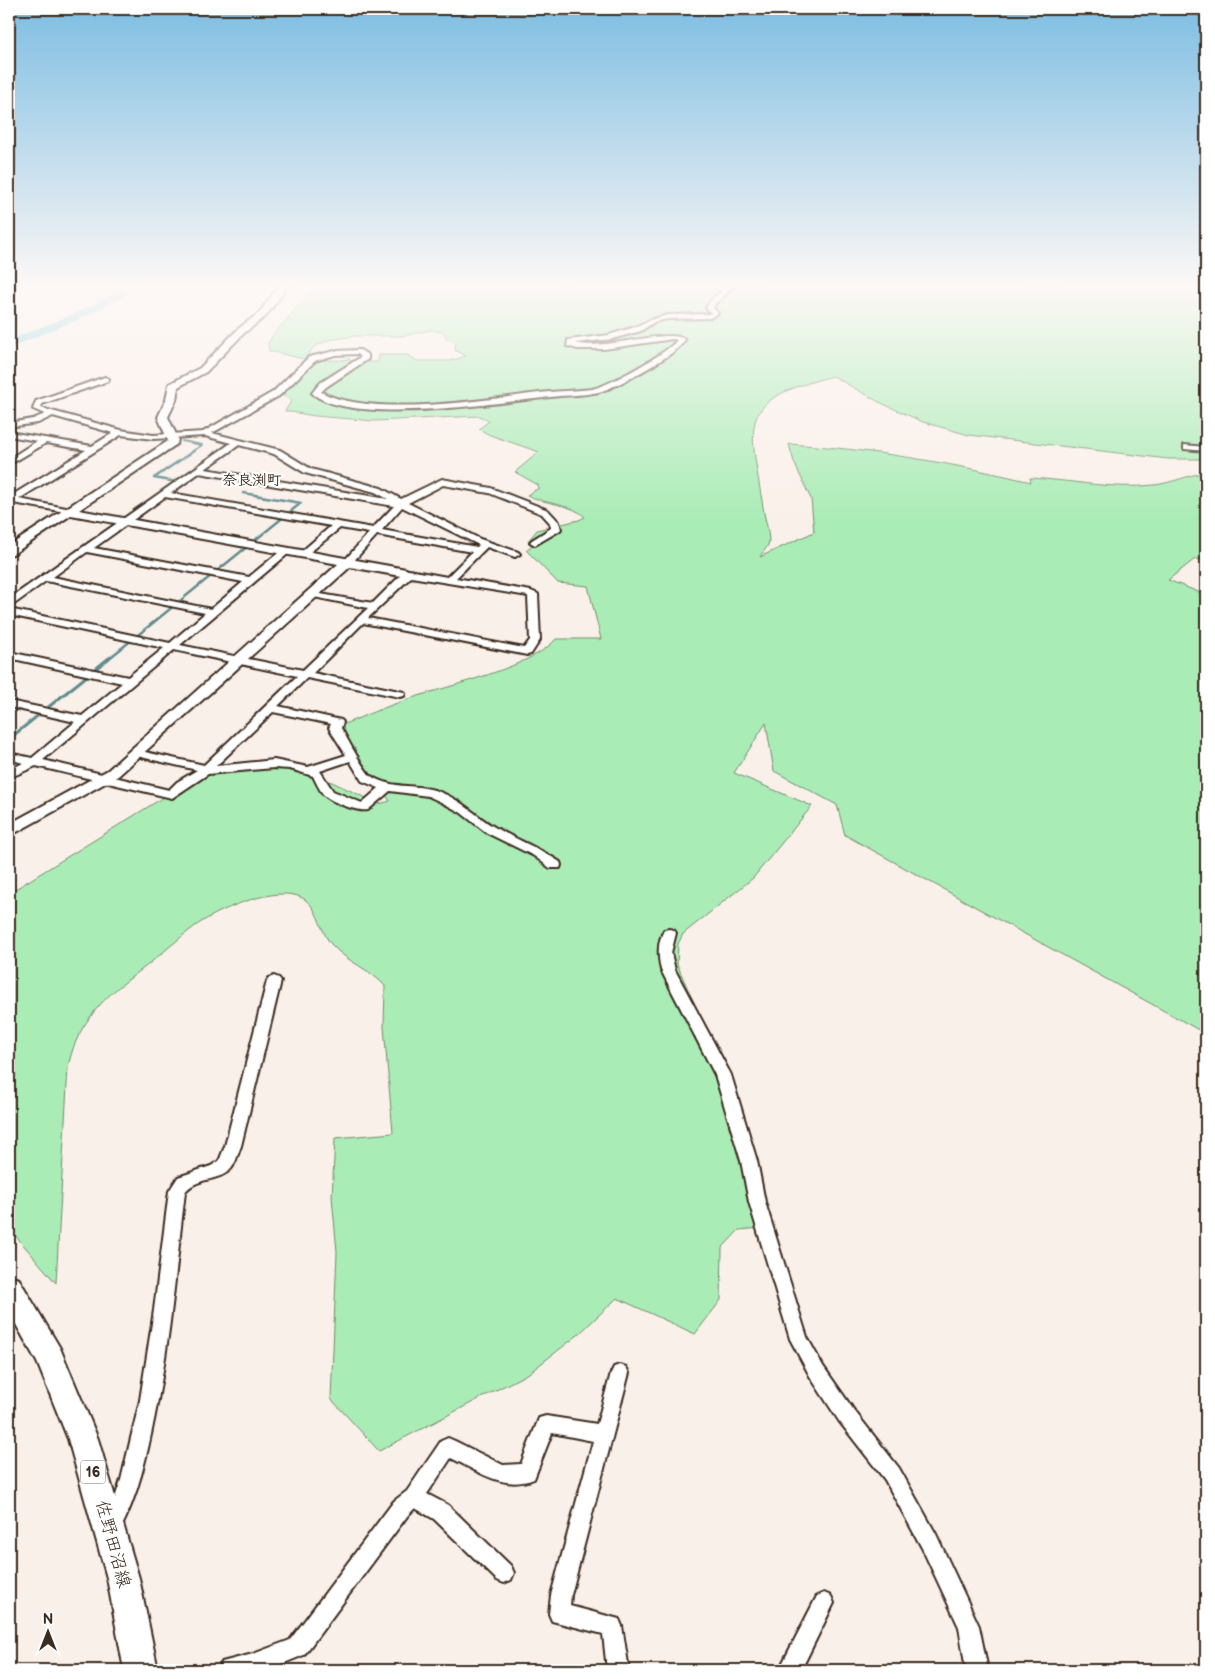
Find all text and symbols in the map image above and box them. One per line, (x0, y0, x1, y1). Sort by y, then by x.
district label: 奈良渕町 (222, 471, 282, 490)
road number: 16 (80, 1460, 106, 1484)
street label: 佐野田沼線 (91, 1498, 135, 1590)
north arrow (22, 1606, 72, 1656)
text: N (43, 1611, 53, 1628)

